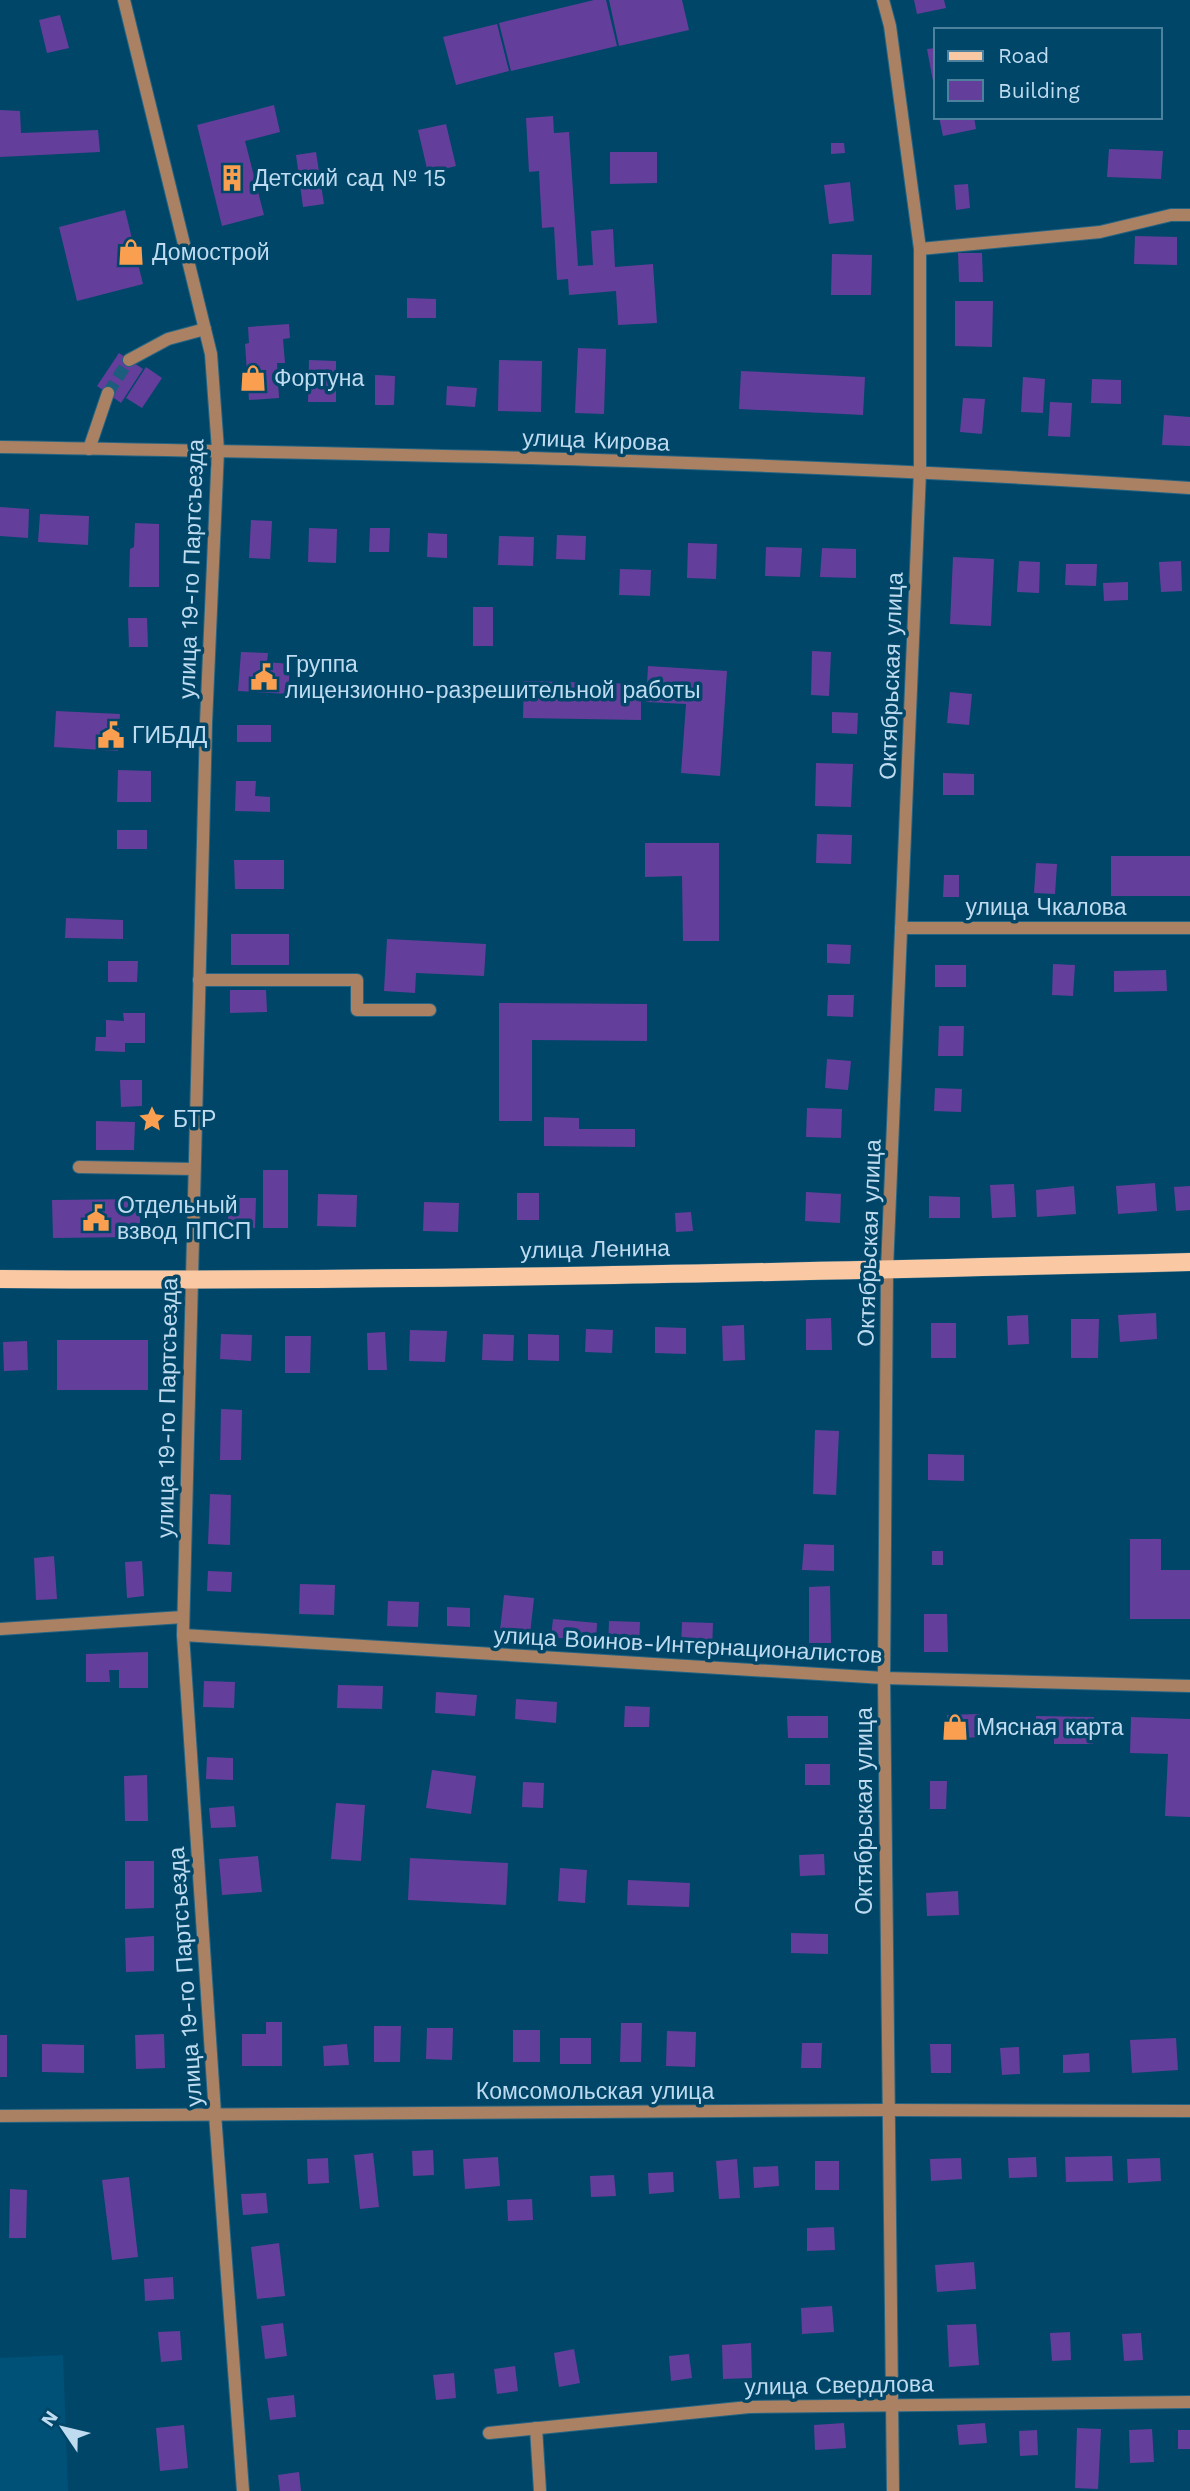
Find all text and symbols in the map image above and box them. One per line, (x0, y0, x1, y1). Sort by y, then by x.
legend (934, 28, 1162, 119)
text: Road (998, 43, 1049, 68)
text: Building (998, 78, 1080, 103)
building icon: Детский сад № 15 (217, 163, 247, 193)
place label: Детский сад № 15 (253, 165, 446, 192)
shop icon: Домострой (116, 237, 146, 267)
place label: Домострой (152, 239, 270, 266)
shop icon: Фортуна (238, 363, 268, 393)
place label: Фортуна (274, 365, 365, 392)
street label: улица Кирова (522, 424, 670, 457)
street label: улица 19-го Партсъезда (173, 438, 210, 700)
street label: Октябрьская улица (874, 572, 909, 780)
place label: Группа лицензионно-разрешительной работы (285, 651, 701, 704)
public building icon: Группа лицензионно-разрешительной работы (249, 662, 279, 692)
public building icon: ГИБДД (96, 720, 126, 750)
place label: ГИБДД (132, 722, 208, 749)
street label: улица Чкалова (966, 894, 1127, 921)
place icon: БТР (137, 1104, 167, 1134)
place label: БТР (173, 1106, 216, 1133)
street label: Октябрьская улица (852, 1139, 887, 1347)
place label: Отдельный взвод ППСП (117, 1192, 251, 1245)
public building icon: Отдельный взвод ППСП (81, 1203, 111, 1233)
street label: улица Ленина (520, 1235, 670, 1264)
street label: улица 19-го Партсъезда (152, 1277, 183, 1538)
street label: улица Воинов-Интернационалистов (493, 1622, 883, 1669)
street label: Октябрьская улица (851, 1707, 878, 1915)
shop icon: Мясная карта (940, 1712, 970, 1742)
place label: Мясная карта (976, 1714, 1124, 1741)
street label: улица 19-го Партсъезда (163, 1846, 208, 2108)
street label: Комсомольская улица (476, 2078, 714, 2105)
street label: улица Свердлова (744, 2370, 934, 2401)
north arrow (28, 2393, 98, 2463)
text: N (36, 2406, 63, 2431)

